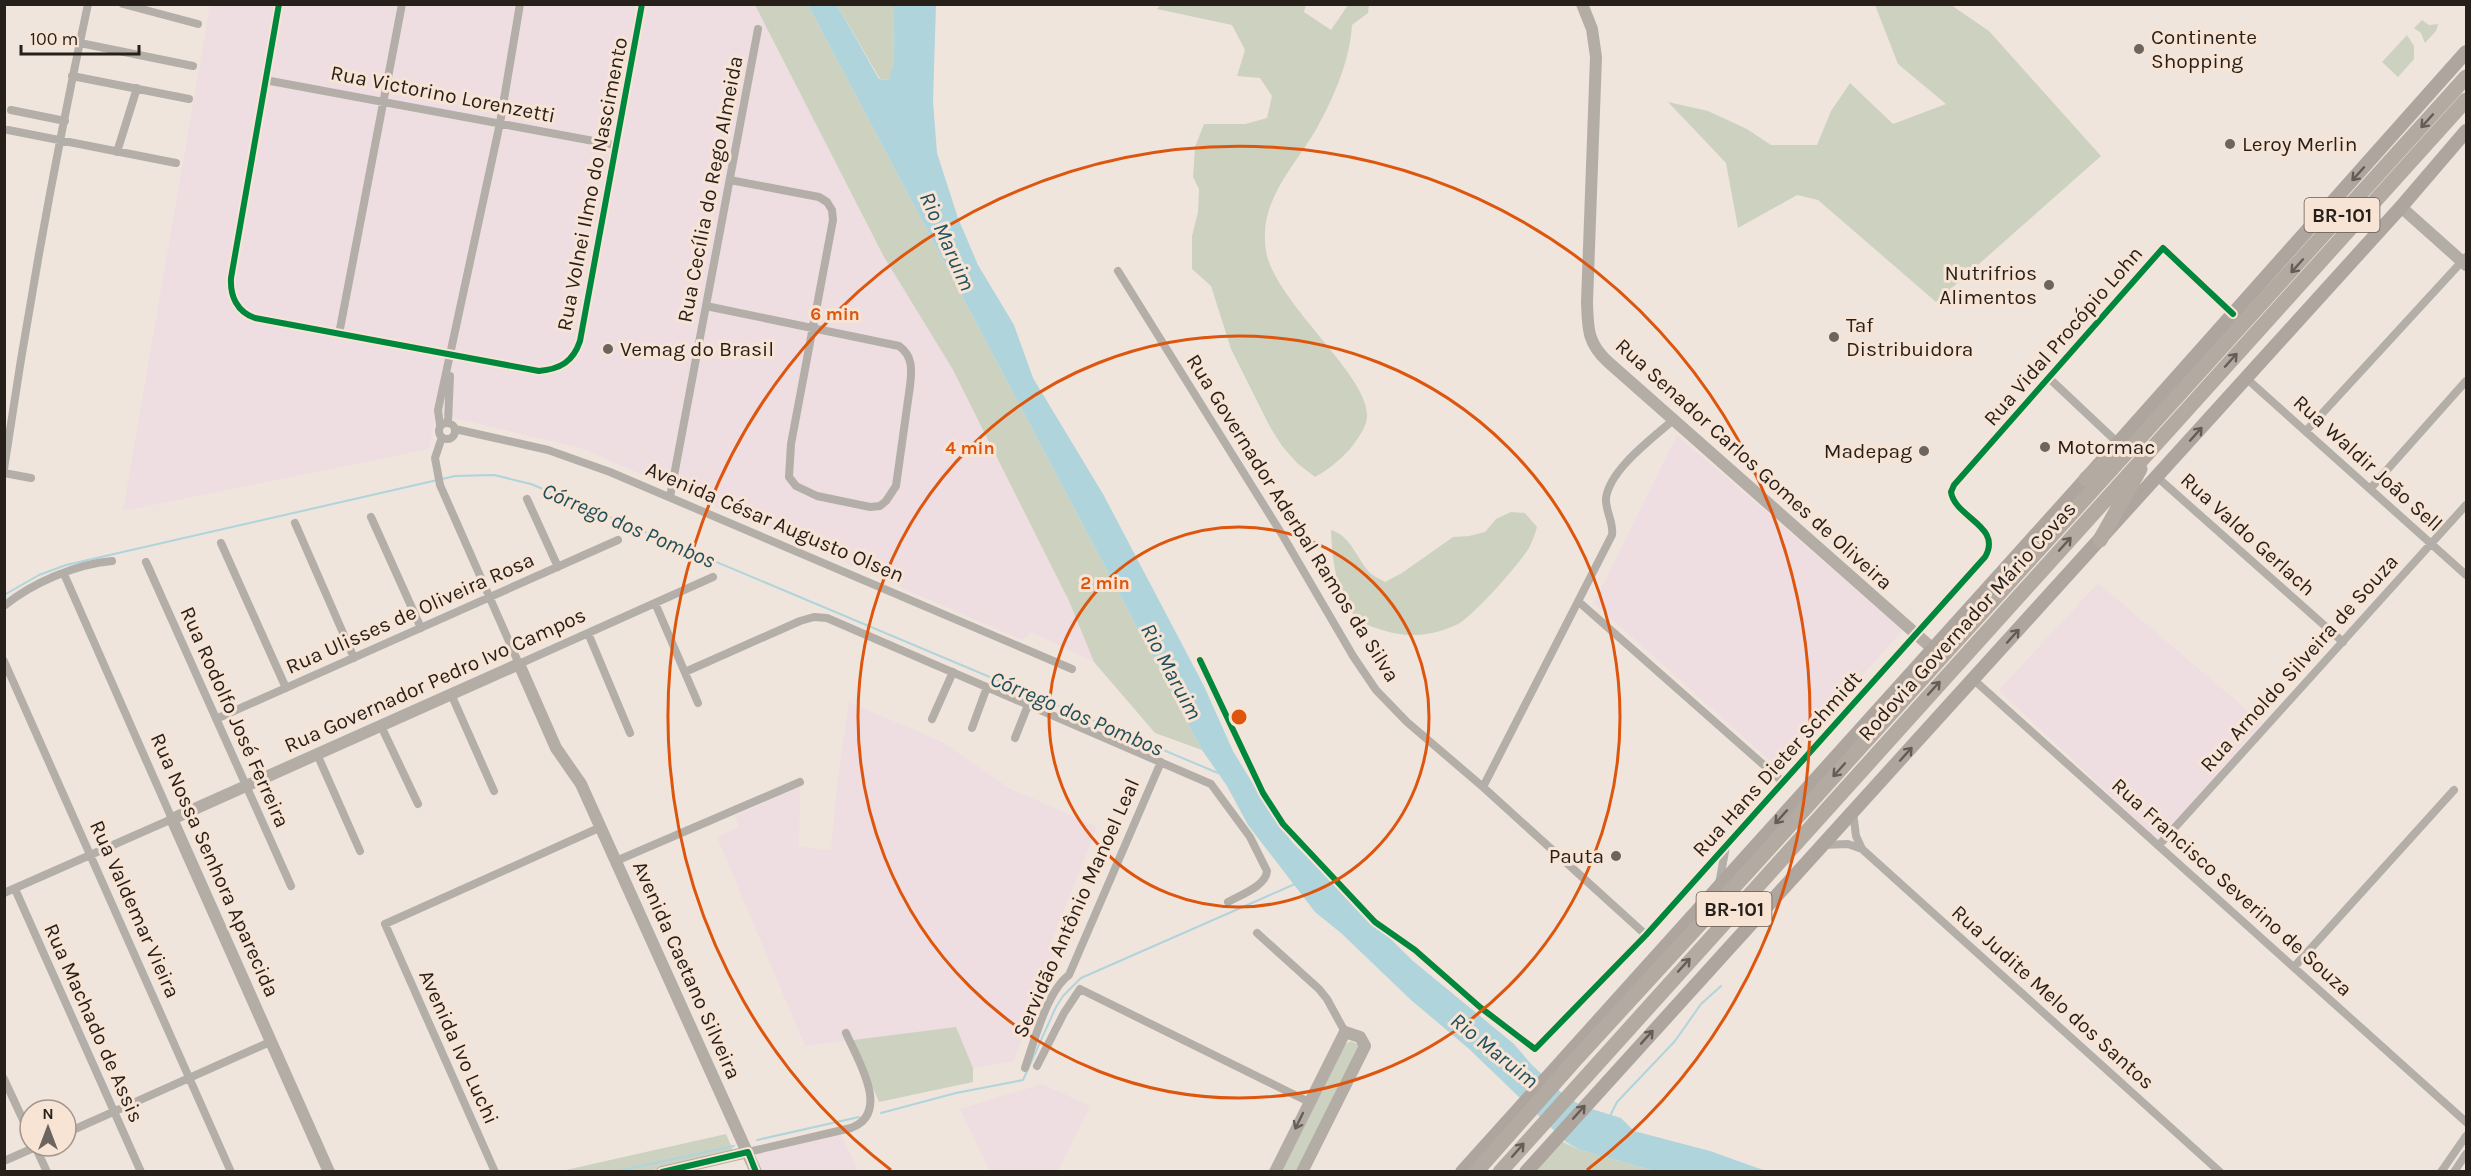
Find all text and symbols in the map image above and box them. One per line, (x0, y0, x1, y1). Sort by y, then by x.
scale bar (21, 18, 140, 56)
place label: Continente Shopping (2151, 25, 2257, 73)
text: 100 m (30, 28, 78, 50)
street label: Rua Volnei Ilmo do Nascimento (552, 35, 632, 333)
marker: Continente Shopping (2132, 42, 2146, 56)
street label: Rua Cecília do Rego Almeida (672, 54, 748, 324)
street label: Rua Victorino Lorenzetti (329, 60, 557, 128)
one-way arrow (2420, 113, 2434, 128)
place label: Leroy Merlin (2242, 132, 2357, 156)
marker: Leroy Merlin (2223, 137, 2237, 151)
one-way arrow (2351, 166, 2365, 181)
water label: Rio Maruim (914, 188, 980, 295)
road number: BR-101 (2304, 198, 2380, 232)
street label: Rua Vidal Procópio Lohn (1979, 241, 2147, 431)
one-way arrow (2290, 258, 2304, 273)
place label: Nutrifrios Alimentos (1939, 261, 2037, 309)
marker: Nutrifrios Alimentos (2042, 278, 2056, 292)
text: 6 min (810, 303, 860, 325)
place label: Taf Distribuidora (1846, 313, 1973, 361)
marker: Taf Distribuidora (1827, 330, 1841, 344)
street label: Rua Senador Carlos Gomes de Oliveira (1611, 333, 1897, 595)
place label: Vemag do Brasil (620, 337, 774, 361)
marker: Vemag do Brasil (601, 342, 615, 356)
street label: Rua Governador Aderbal Ramos da Silva (1182, 350, 1404, 686)
one-way arrow (2224, 353, 2238, 368)
street label: Rua Waldir João Sell (2289, 390, 2447, 536)
one-way arrow (2189, 427, 2203, 442)
place label: Motormac (2057, 435, 2155, 459)
text: 4 min (945, 437, 995, 459)
place label: Madepag (1824, 439, 1912, 463)
marker: Motormac (2038, 440, 2052, 454)
marker: Madepag (1917, 444, 1931, 458)
street label: Avenida César Augusto Olsen (642, 457, 908, 587)
street label: Rua Valdo Gerlach (2176, 467, 2320, 601)
water label: Córrego dos Pombos (538, 478, 719, 574)
street label: Rodovia Governador Mário Covas (1853, 497, 2081, 745)
one-way arrow (2058, 536, 2072, 551)
street label: Rua Ulisses de Oliveira Rosa (282, 547, 538, 679)
street label: Rua Arnoldo Silveira de Souza (2195, 549, 2403, 777)
text: 2 min (1080, 572, 1130, 594)
street label: Rua Governador Pedro Ivo Campos (281, 602, 589, 758)
street label: Rua Rodolfo José Ferreira (175, 603, 295, 831)
water label: Rio Maruim (1135, 619, 1207, 724)
one-way arrow (2006, 629, 2020, 644)
water label: Córrego dos Pombos (986, 666, 1167, 762)
street label: Rua Hans Dieter Schmidt (1687, 666, 1867, 862)
one-way arrow (1927, 681, 1941, 696)
centre of rings (1229, 707, 1249, 727)
street label: Rua Nossa Senhora Aparecida (146, 729, 284, 1001)
one-way arrow (1899, 747, 1913, 762)
one-way arrow (1833, 762, 1847, 777)
street label: Rua Francisco Severino de Souza (2107, 773, 2357, 1001)
street label: Servidão Antônio Manoel Leal (1008, 775, 1144, 1041)
one-way arrow (1774, 809, 1788, 824)
street label: Rua Valdemar Vieira (85, 816, 185, 1002)
place label: Pauta (1549, 844, 1604, 868)
marker: Pauta (1609, 849, 1623, 863)
street label: Avenida Caetano Silveira (628, 857, 746, 1083)
road number: BR-101 (1696, 892, 1772, 926)
street label: Rua Judite Melo dos Santos (1947, 900, 2159, 1094)
street label: Rua Machado de Assis (39, 920, 149, 1126)
one-way arrow (1677, 958, 1691, 973)
street label: Avenida Ivo Luchi (414, 966, 504, 1128)
water label: Rio Maruim (1445, 1008, 1544, 1094)
one-way arrow (1640, 1030, 1654, 1045)
north arrow (18, 1098, 78, 1158)
text: N (42, 1104, 54, 1123)
one-way arrow (1572, 1105, 1586, 1120)
one-way arrow (1293, 1112, 1305, 1130)
one-way arrow (1511, 1143, 1525, 1158)

